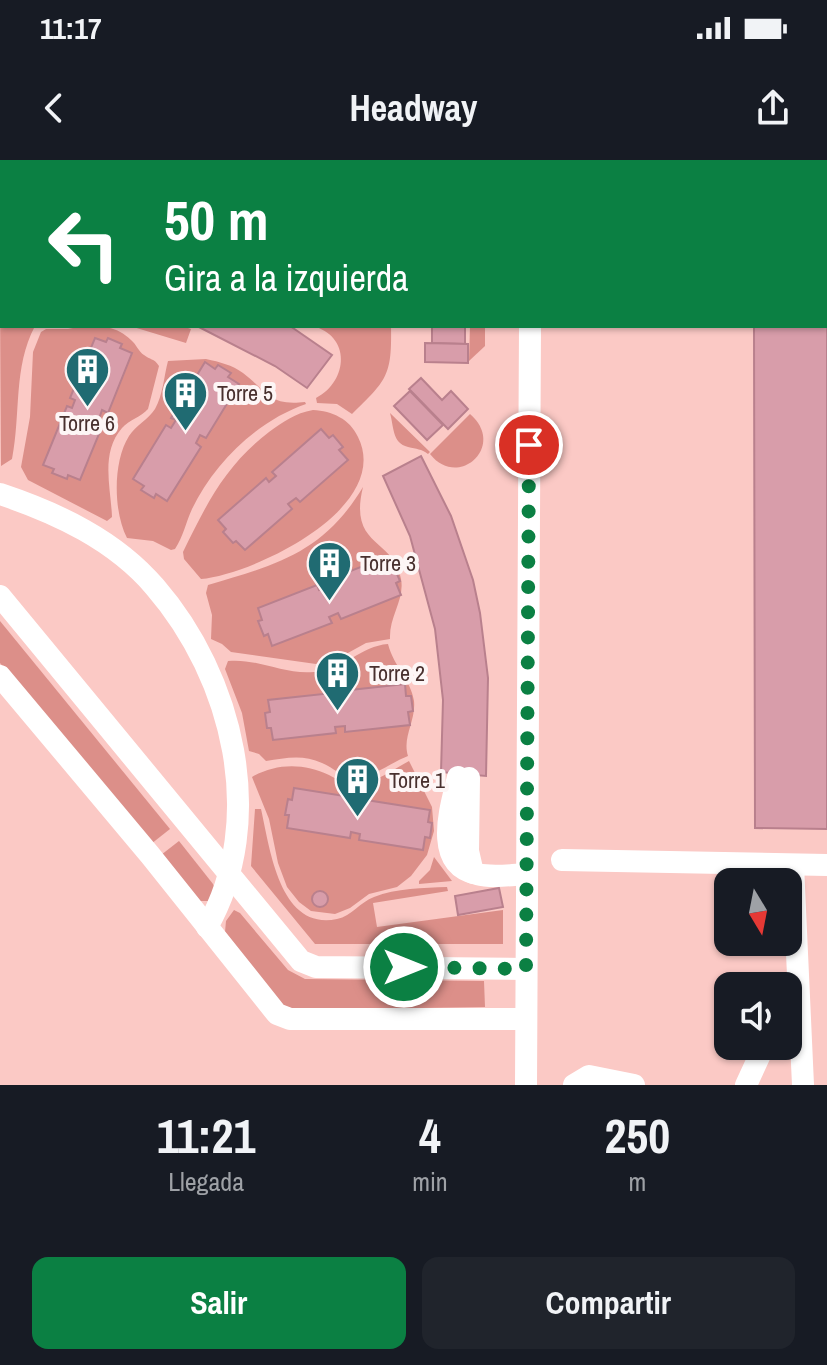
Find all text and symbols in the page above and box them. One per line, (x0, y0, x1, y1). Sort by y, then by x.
text: 11:17 (40, 8, 102, 48)
text: Headway (350, 84, 477, 132)
icon: back (32, 86, 76, 130)
icon: share (751, 86, 795, 130)
text: 50 m (164, 182, 269, 257)
icon: left (32, 192, 136, 296)
text: Gira a la izquierda (164, 254, 409, 302)
building icon: Torre 6 (63, 346, 111, 409)
building icon: Torre 5 (162, 369, 210, 432)
place label: Torre 5 (217, 378, 273, 408)
place label: Torre 6 (59, 408, 115, 438)
pin (495, 411, 563, 479)
icon: arrive (507, 423, 551, 467)
building icon: Torre 3 (305, 539, 353, 602)
place label: Torre 3 (360, 548, 416, 578)
building icon: Torre 2 (314, 649, 362, 712)
place label: Torre 2 (369, 658, 425, 688)
building icon: Torre 1 (334, 756, 382, 819)
place label: Torre 1 (389, 765, 445, 795)
north arrow (714, 868, 802, 956)
map controls (714, 868, 802, 1060)
position arrow (362, 925, 446, 1009)
button: sound (714, 972, 802, 1060)
text: 11:21 (157, 1103, 255, 1168)
text: 4 (419, 1103, 441, 1168)
text: 250 (604, 1103, 670, 1168)
text: Llegada (168, 1164, 244, 1199)
text: min (412, 1164, 448, 1199)
text: m (628, 1164, 646, 1199)
button: Salir (32, 1257, 406, 1349)
button: Compartir (422, 1257, 795, 1349)

